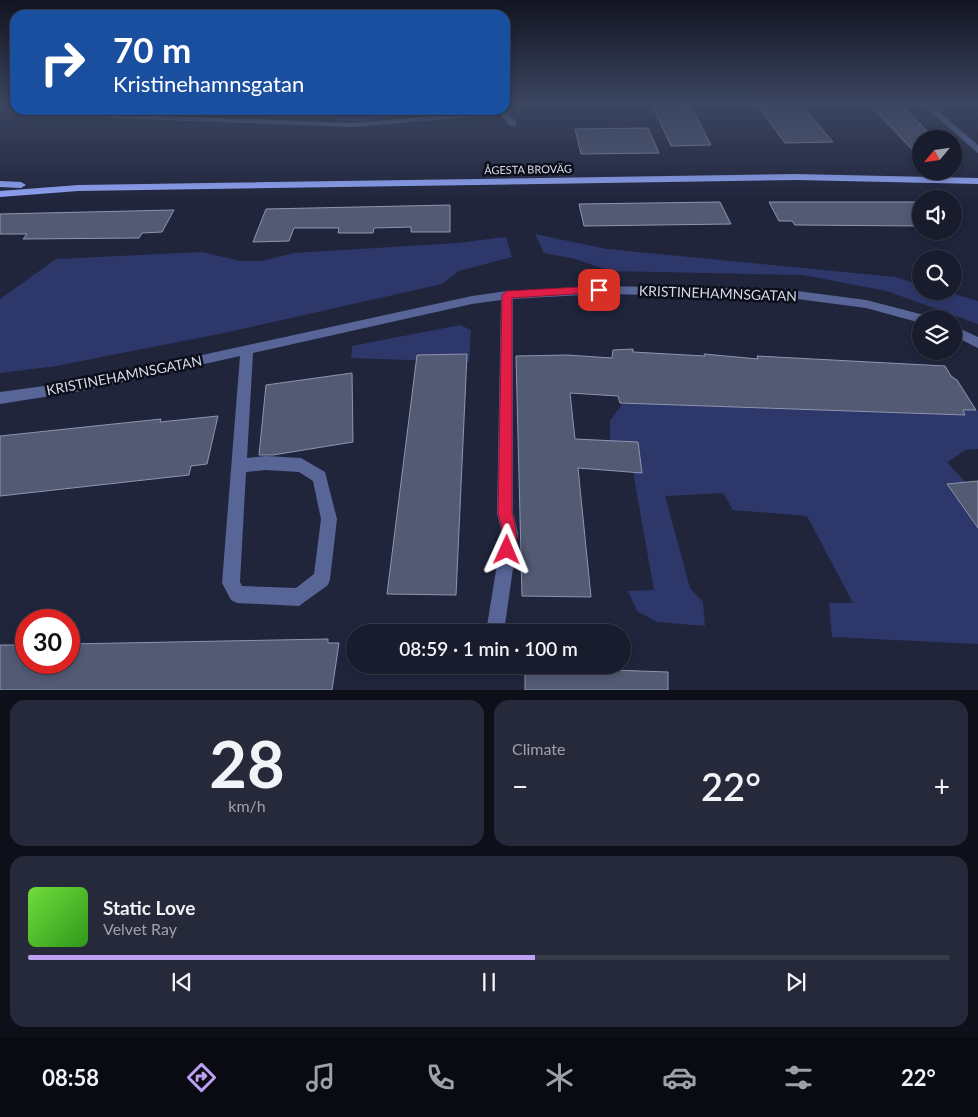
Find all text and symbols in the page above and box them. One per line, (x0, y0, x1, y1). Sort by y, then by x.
text: 70 m (113, 28, 191, 70)
icon: right (30, 30, 95, 95)
text: Kristinehamnsgatan (113, 70, 304, 97)
north arrow (912, 130, 962, 180)
map controls (912, 130, 962, 360)
street label: ÅGESTA BROVÄG (484, 162, 572, 176)
button: sound (912, 190, 962, 240)
button: search (912, 250, 962, 300)
pin (578, 269, 620, 311)
icon: arrive (585, 276, 613, 304)
street label: KRISTINEHAMNSGATAN (639, 282, 797, 304)
button: layers (912, 310, 962, 360)
street label: KRISTINEHAMNSGATAN (45, 352, 203, 398)
position arrow (480, 523, 532, 575)
speed limit sign: 30 (15, 609, 80, 674)
text: 08:59 · 1 min · 100 m (399, 637, 578, 660)
text: 28 (209, 724, 285, 802)
text: Climate (512, 739, 565, 758)
text: 22° (701, 763, 761, 809)
text: − (512, 769, 528, 803)
text: + (934, 769, 950, 803)
text: km/h (228, 796, 266, 815)
text: Static Love (103, 896, 195, 919)
text: Velvet Ray (103, 919, 177, 938)
icon: previous (168, 968, 196, 996)
icon: pause (475, 968, 503, 996)
icon: next (782, 968, 810, 996)
icon: directions (184, 1060, 219, 1095)
icon: music (303, 1060, 338, 1095)
icon: phone (423, 1060, 458, 1095)
icon: climate (542, 1060, 577, 1095)
icon: car (662, 1060, 697, 1095)
icon: filters (781, 1060, 816, 1095)
text: 08:58 (42, 1064, 99, 1091)
text: 22° (901, 1064, 936, 1091)

